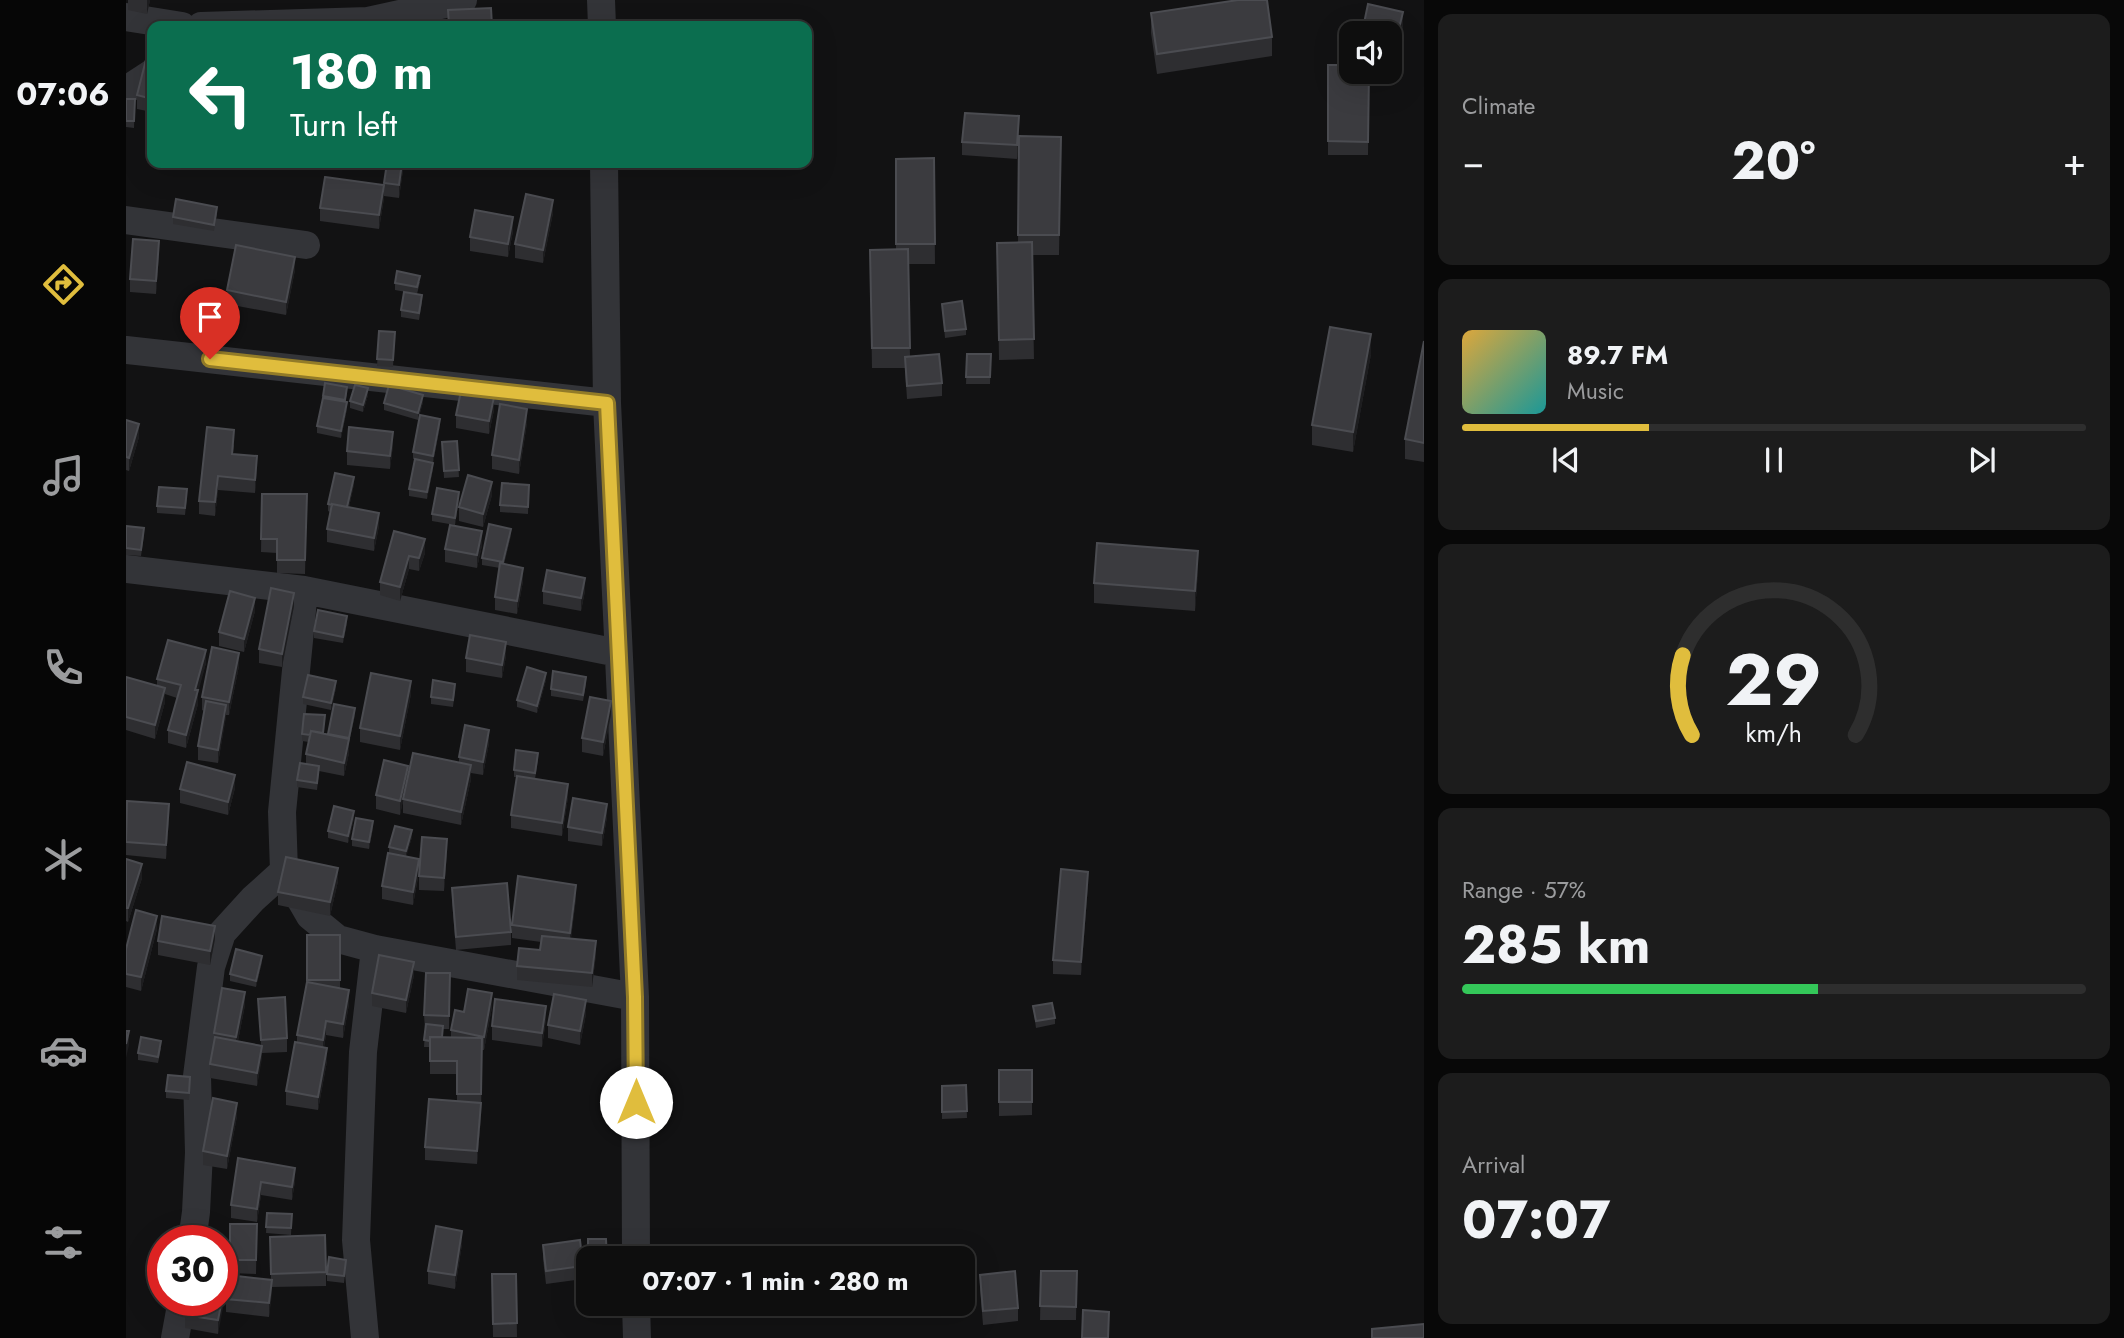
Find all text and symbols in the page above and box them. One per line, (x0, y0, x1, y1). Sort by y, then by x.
map controls (1339, 21, 1402, 84)
button: sound (1339, 21, 1402, 84)
text: 180 m (290, 37, 433, 107)
icon: left (175, 49, 266, 140)
text: 07:06 (16, 71, 110, 117)
text: Climate (1462, 89, 1535, 123)
text: Turn left (290, 102, 397, 148)
text: 20° (1732, 123, 1816, 199)
text: − (1462, 134, 1484, 189)
text: + (2063, 134, 2086, 189)
icon: directions (39, 260, 88, 309)
pin (180, 287, 240, 359)
icon: arrive (191, 298, 229, 336)
text: 89.7 FM (1567, 336, 1668, 374)
text: Music (1567, 374, 1624, 408)
icon: previous (1547, 441, 1585, 479)
icon: pause (1755, 441, 1793, 479)
icon: next (1963, 441, 2001, 479)
icon: music (39, 451, 88, 500)
text: 29 (1726, 627, 1822, 732)
icon: phone (39, 643, 88, 692)
text: km/h (1746, 715, 1802, 751)
icon: climate (39, 835, 88, 884)
text: Range · 57% (1462, 873, 1586, 907)
text: 285 km (1462, 907, 1651, 983)
icon: car (39, 1026, 88, 1075)
position arrow (599, 1065, 673, 1139)
text: Arrival (1462, 1148, 1525, 1182)
text: 07:07 (1462, 1182, 1610, 1258)
icon: filters (39, 1218, 88, 1267)
speed limit sign: 30 (147, 1225, 238, 1316)
text: 07:07 · 1 min · 280 m (642, 1262, 909, 1300)

